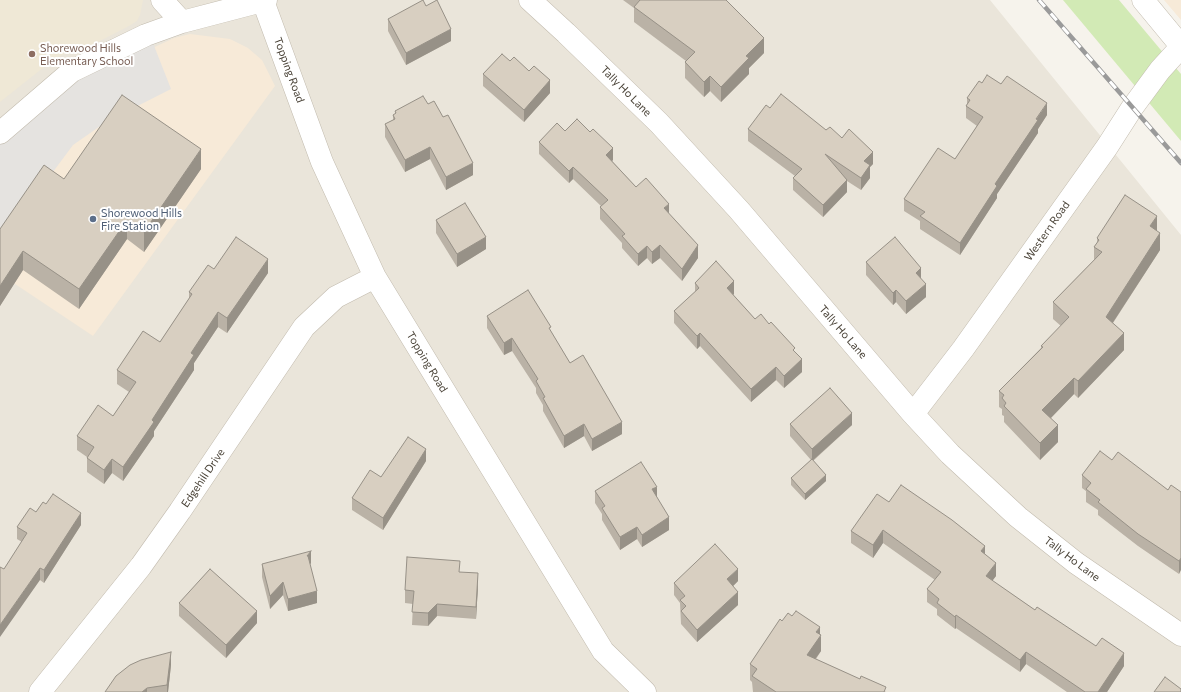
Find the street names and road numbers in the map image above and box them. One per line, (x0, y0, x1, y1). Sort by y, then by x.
street label: Topping Road (271, 35, 307, 105)
street label: Tally Ho Lane (598, 63, 654, 119)
street label: Western Road (1022, 199, 1072, 263)
street label: Tally Ho Lane (816, 303, 870, 361)
street label: Topping Road (404, 329, 450, 395)
street label: Edgehill Drive (179, 446, 227, 510)
street label: Tally Ho Lane (1042, 534, 1102, 584)

